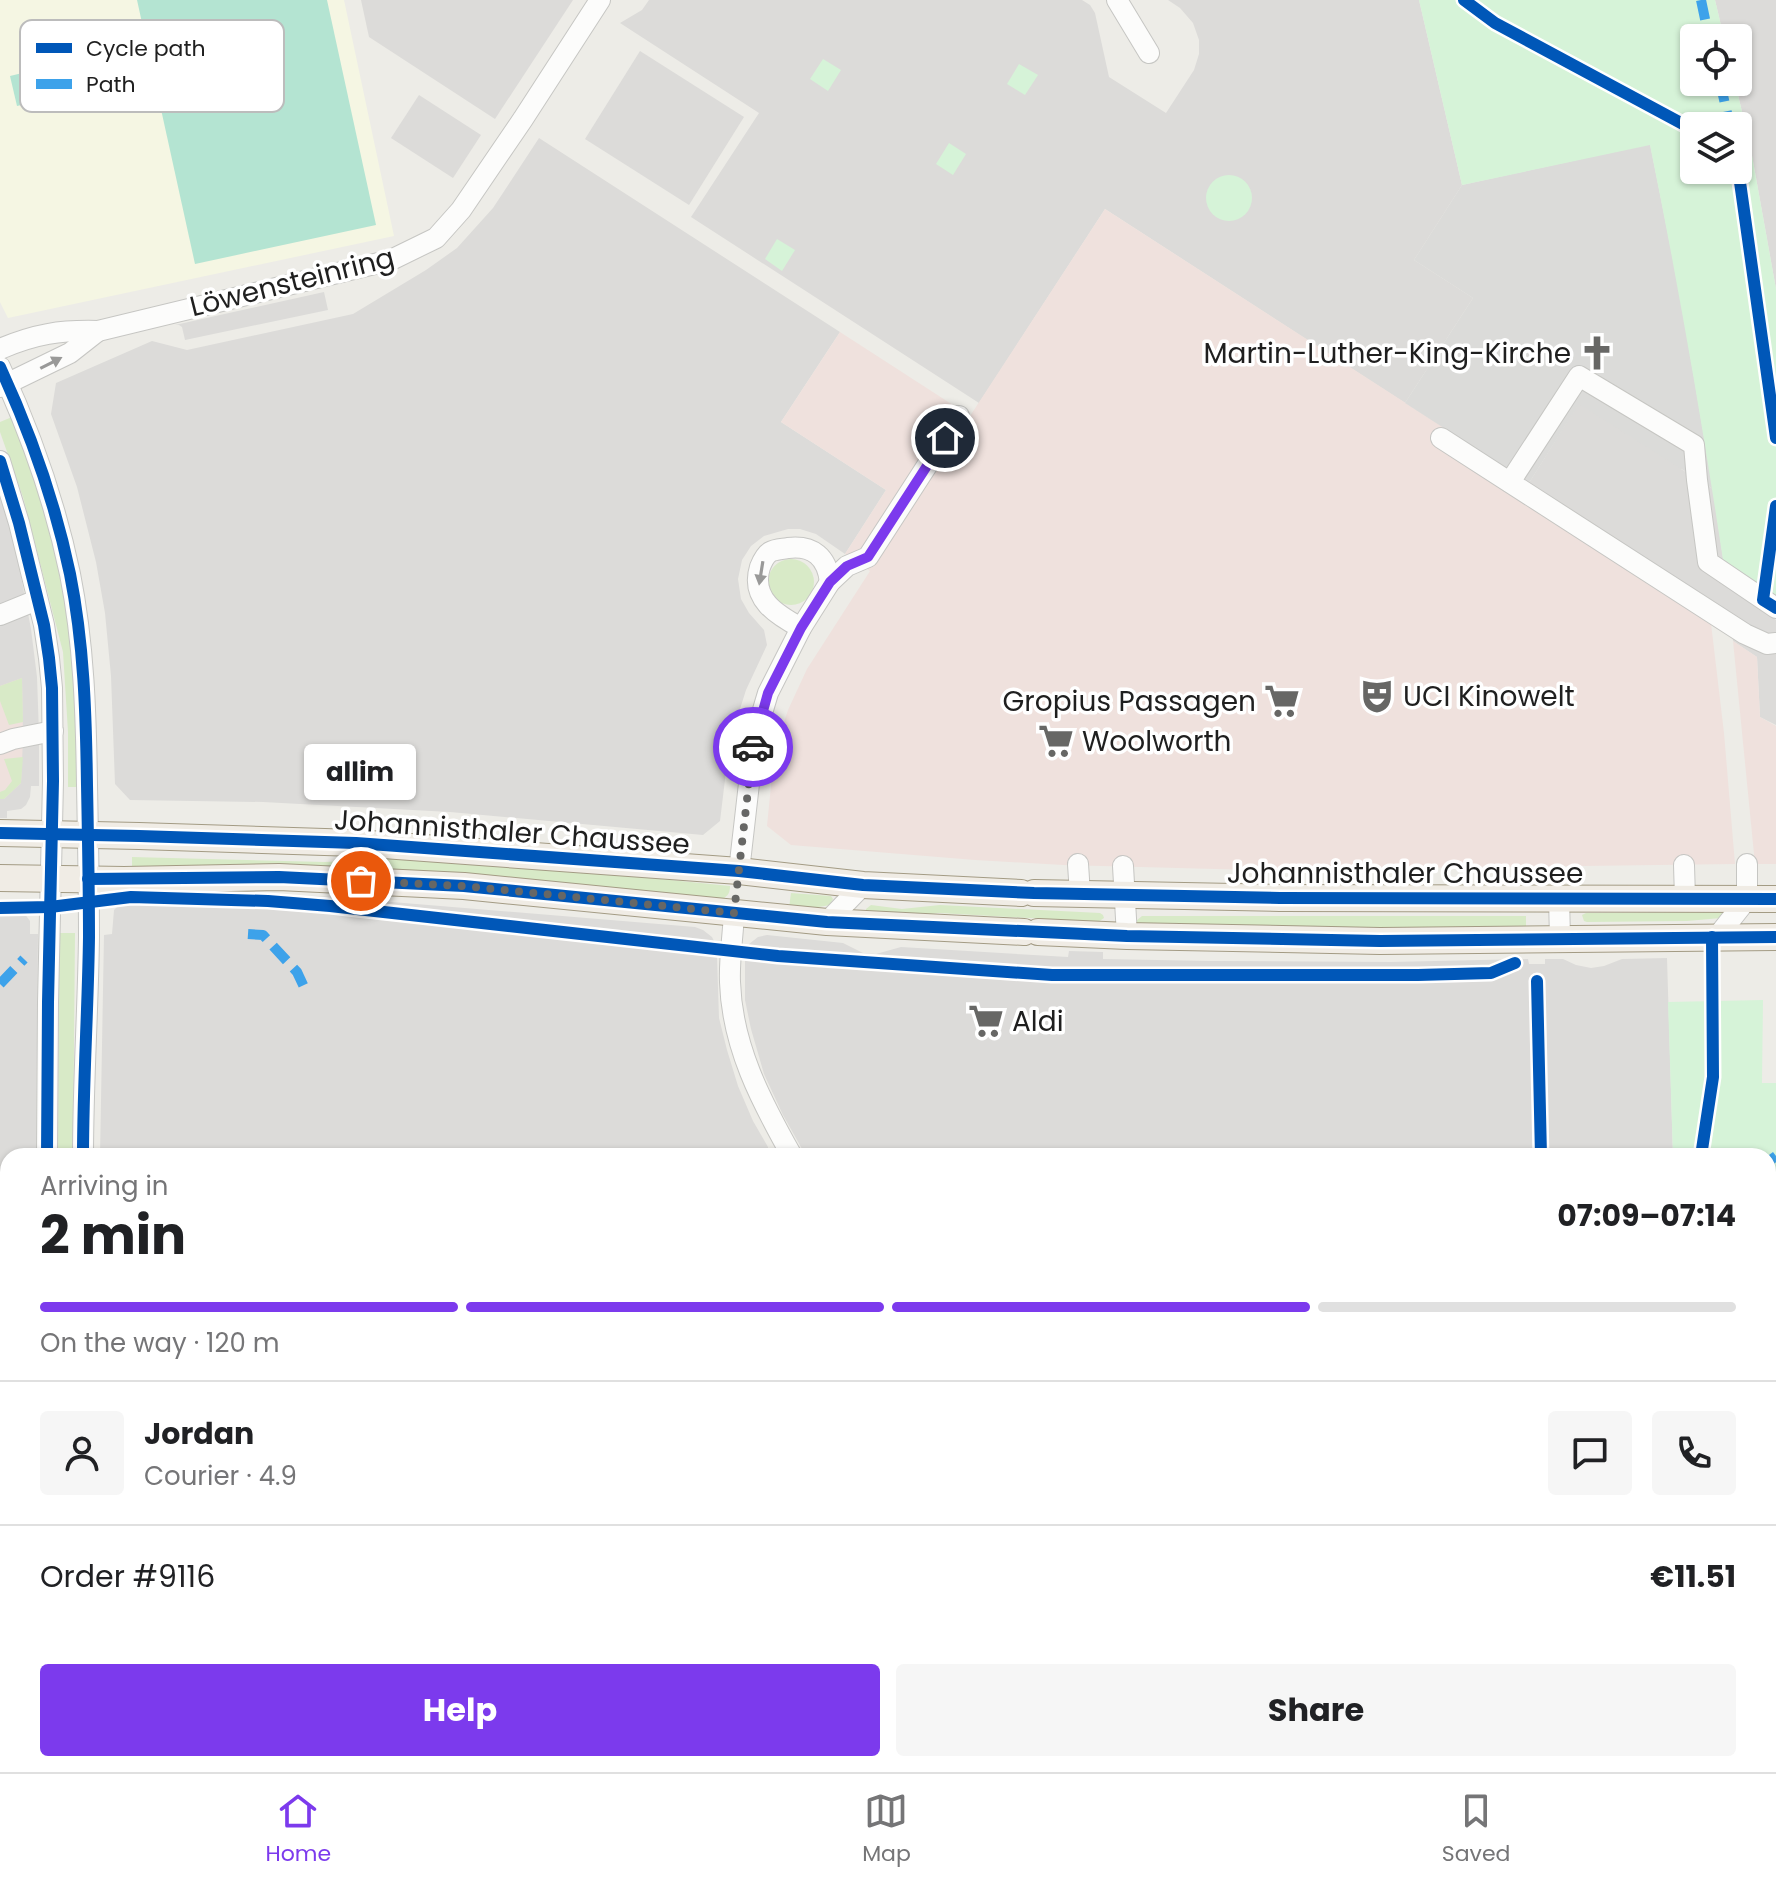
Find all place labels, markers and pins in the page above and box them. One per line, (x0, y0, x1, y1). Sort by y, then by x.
place label: Martin-Luther-King-Kirche (1203, 334, 1571, 373)
church icon: Martin-Luther-King-Kirche (1578, 334, 1616, 372)
pin (911, 404, 979, 472)
theatre icon: UCI Kinowelt (1358, 677, 1396, 715)
place label: UCI Kinowelt (1403, 677, 1575, 716)
place label: Gropius Passagen (1003, 682, 1256, 721)
supermarket icon: Gropius Passagen (1263, 682, 1301, 720)
supermarket icon: Woolworth (1037, 722, 1075, 760)
place label: Woolworth (1082, 722, 1232, 761)
callout: allim (305, 745, 417, 801)
pin (327, 847, 395, 915)
supermarket icon: Aldi (967, 1002, 1005, 1040)
place label: Aldi (1012, 1002, 1064, 1041)

